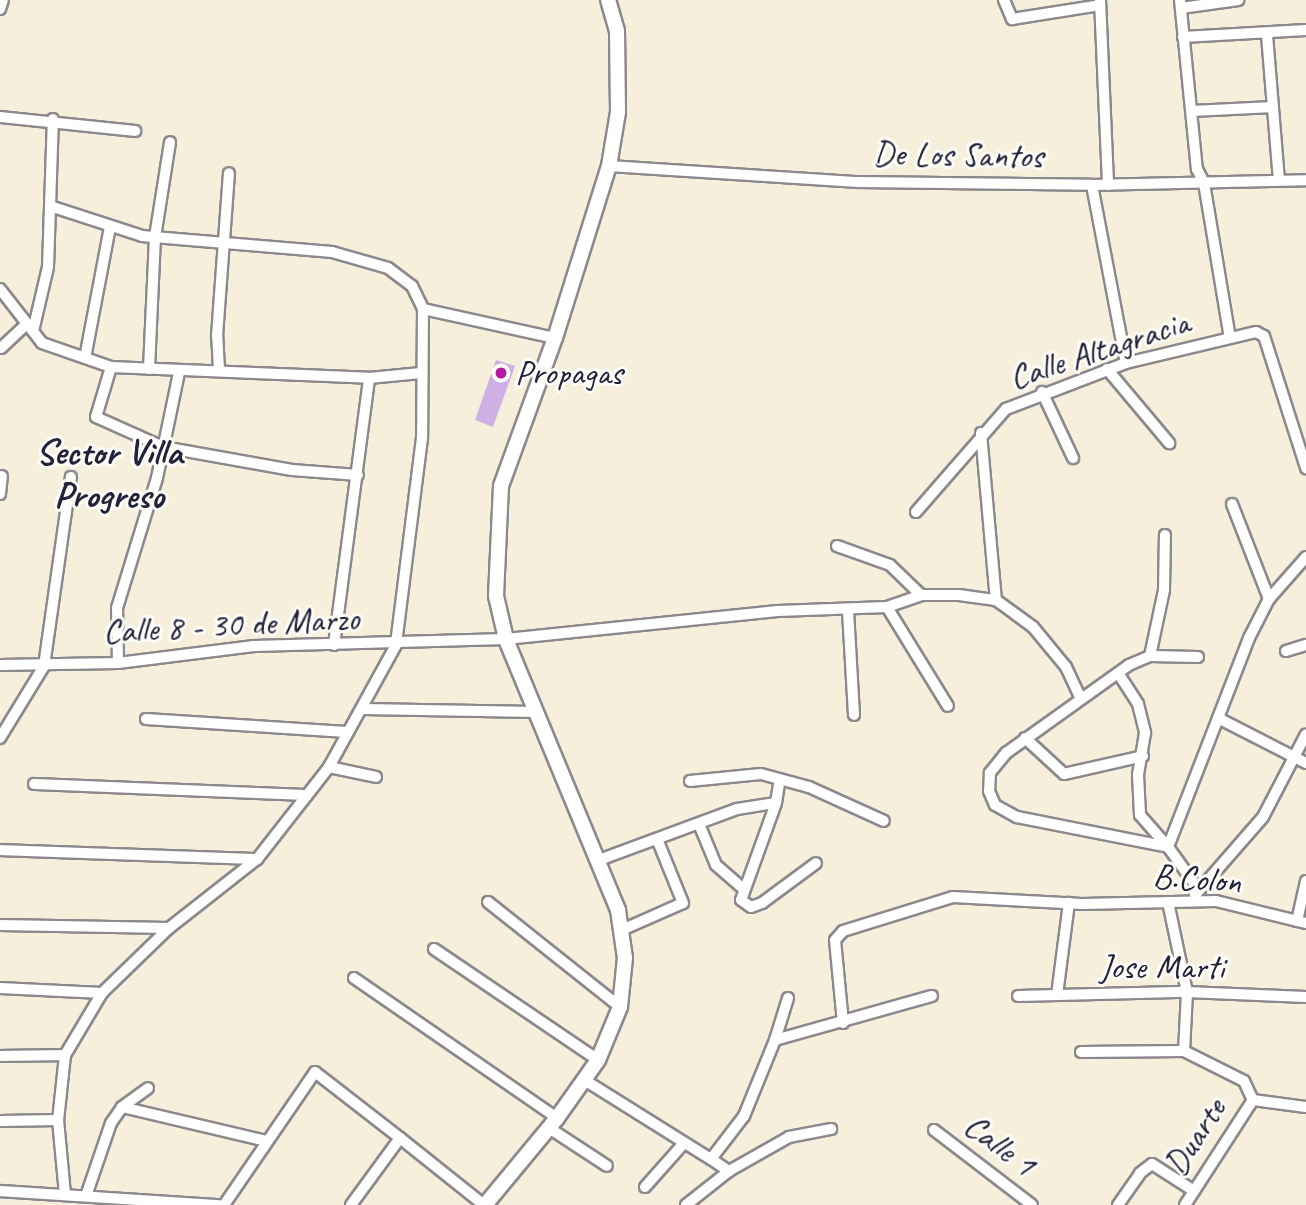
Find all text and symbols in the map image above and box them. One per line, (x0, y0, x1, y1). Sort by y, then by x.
street label: De Los Santos (872, 133, 1044, 177)
street label: Calle Altagracia (1004, 301, 1194, 399)
place label: Propagas (515, 352, 622, 394)
marker: Propagas (493, 365, 509, 381)
district label: Sector Villa Progreso (36, 431, 182, 518)
street label: Calle 8 - 30 de Marzo (101, 597, 361, 653)
street label: B.Colon (1152, 855, 1242, 903)
street label: Jose Marti (1099, 946, 1225, 988)
street label: Duarte (1155, 1091, 1235, 1183)
street label: Calle 1 (956, 1104, 1044, 1186)

